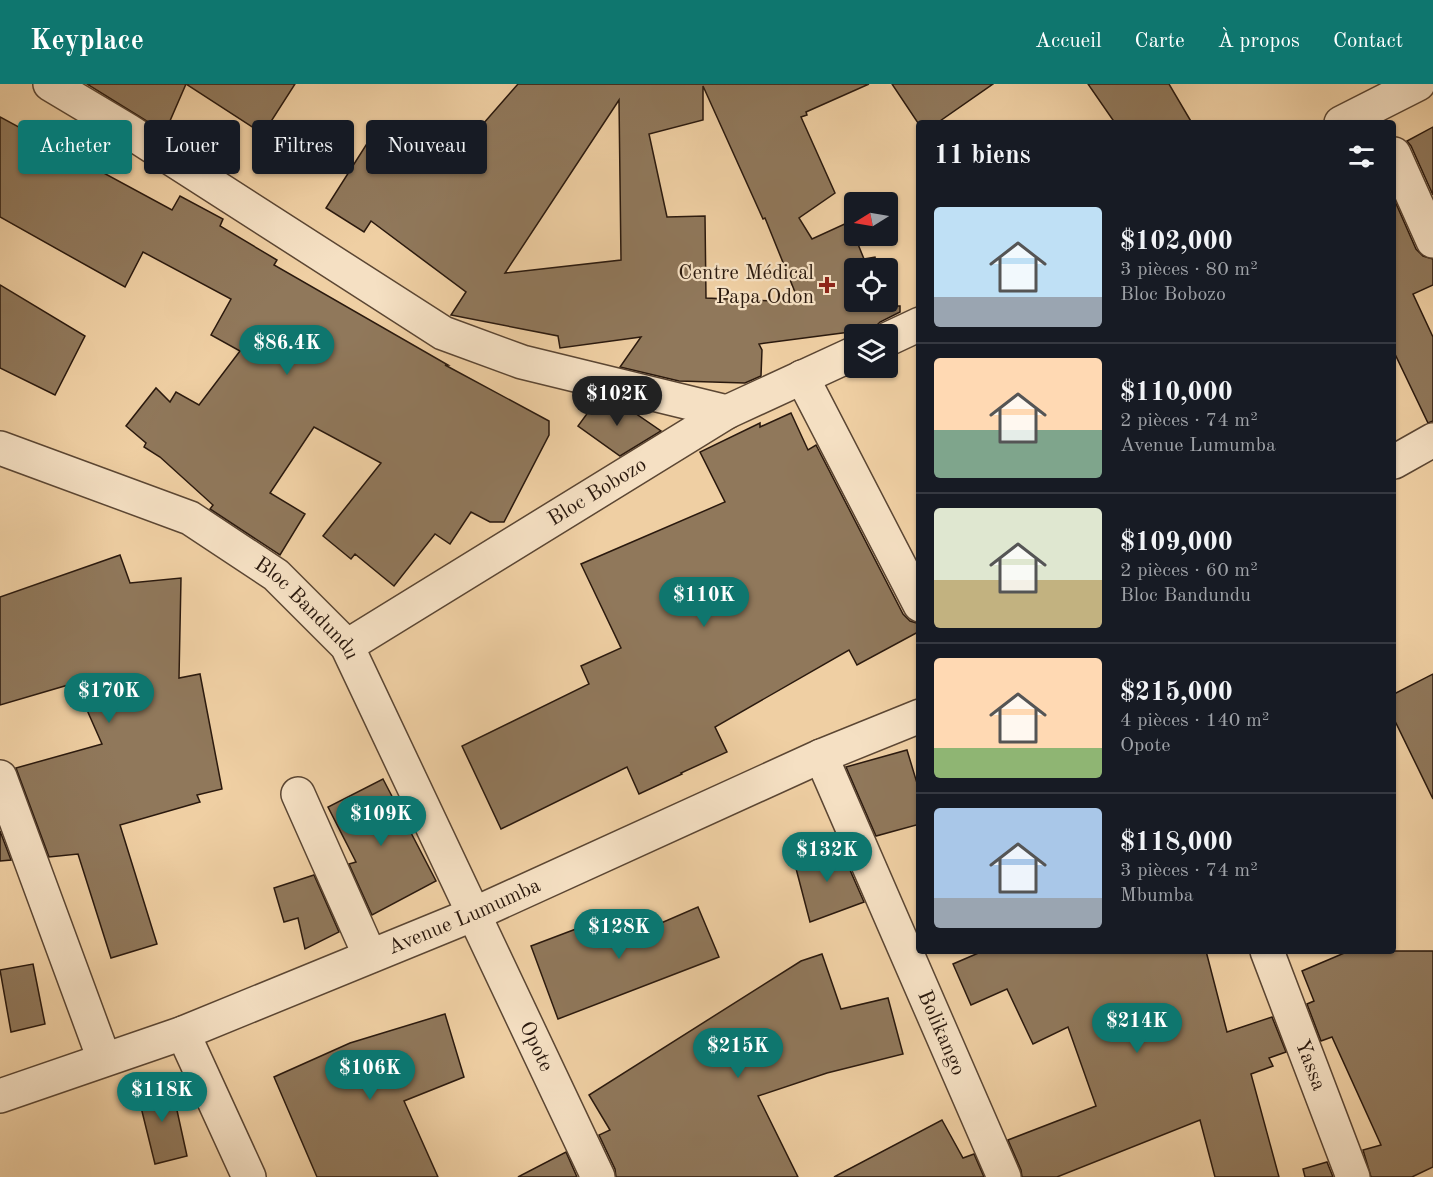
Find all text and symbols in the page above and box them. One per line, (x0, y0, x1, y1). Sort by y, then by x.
text: Keyplace (30, 28, 144, 56)
text: Accueil (1035, 31, 1102, 52)
text: Carte (1135, 31, 1185, 52)
text: À propos (1218, 31, 1300, 52)
text: Contact (1333, 31, 1403, 52)
chip: Acheter (18, 120, 132, 174)
chip: Louer (144, 120, 240, 174)
chip: Filtres (252, 120, 354, 174)
chip: Nouveau (366, 120, 487, 174)
icon: filters (1345, 140, 1378, 173)
text: 11 biens (934, 143, 1031, 169)
north arrow (844, 192, 898, 246)
map controls (844, 192, 898, 378)
text: $102,000 (1120, 229, 1233, 255)
icon: home (982, 231, 1054, 303)
button: locate (844, 258, 898, 312)
text: 3 pièces · 80 m² (1120, 260, 1258, 280)
place label: Centre Médical Papa Odon (678, 263, 814, 308)
marker: Centre Médical Papa Odon (818, 276, 836, 294)
text: Bloc Bobozo (1120, 285, 1226, 305)
button: layers (844, 324, 898, 378)
pin: $86.4K (238, 325, 336, 376)
text: $86.4K (253, 334, 321, 354)
pin: $102K (575, 376, 659, 427)
text: $110,000 (1120, 380, 1233, 406)
icon: home (982, 382, 1054, 454)
text: $102K (586, 385, 648, 405)
text: 2 pièces · 74 m² (1120, 411, 1258, 431)
text: Avenue Lumumba (1120, 436, 1276, 456)
street label: Bloc Bobozo (544, 454, 650, 530)
text: $109,000 (1120, 530, 1233, 556)
icon: home (982, 532, 1054, 604)
street label: Bloc Bandundu (251, 553, 362, 663)
text: 2 pièces · 60 m² (1120, 561, 1258, 581)
pin: $110K (662, 577, 746, 628)
text: $110K (673, 586, 735, 606)
text: Bloc Bandundu (1120, 586, 1251, 606)
pin: $170K (67, 673, 151, 724)
text: $215,000 (1120, 680, 1233, 706)
text: $170K (78, 682, 140, 702)
icon: home (982, 682, 1054, 754)
text: 4 pièces · 140 m² (1120, 711, 1269, 731)
text: Opote (1120, 736, 1170, 756)
pin: $109K (339, 796, 423, 847)
text: $109K (350, 805, 412, 825)
text: $118,000 (1120, 830, 1233, 856)
pin: $132K (785, 832, 869, 883)
icon: home (982, 832, 1054, 904)
text: $132K (796, 841, 858, 861)
text: 3 pièces · 74 m² (1120, 861, 1258, 881)
street label: Avenue Lumumba (385, 875, 544, 958)
text: Mbumba (1120, 886, 1194, 906)
pin: $128K (577, 909, 661, 960)
text: $128K (588, 918, 650, 938)
street label: Bolikango (914, 987, 969, 1079)
pin: $214K (1095, 1003, 1179, 1054)
text: $214K (1106, 1012, 1168, 1032)
street label: Opote (515, 1018, 557, 1075)
pin: $215K (696, 1028, 780, 1079)
text: $215K (707, 1037, 769, 1057)
street label: Yassa (1291, 1037, 1330, 1094)
pin: $106K (328, 1050, 412, 1101)
text: $106K (339, 1059, 401, 1079)
pin: $118K (120, 1072, 204, 1123)
text: $118K (131, 1081, 193, 1101)

